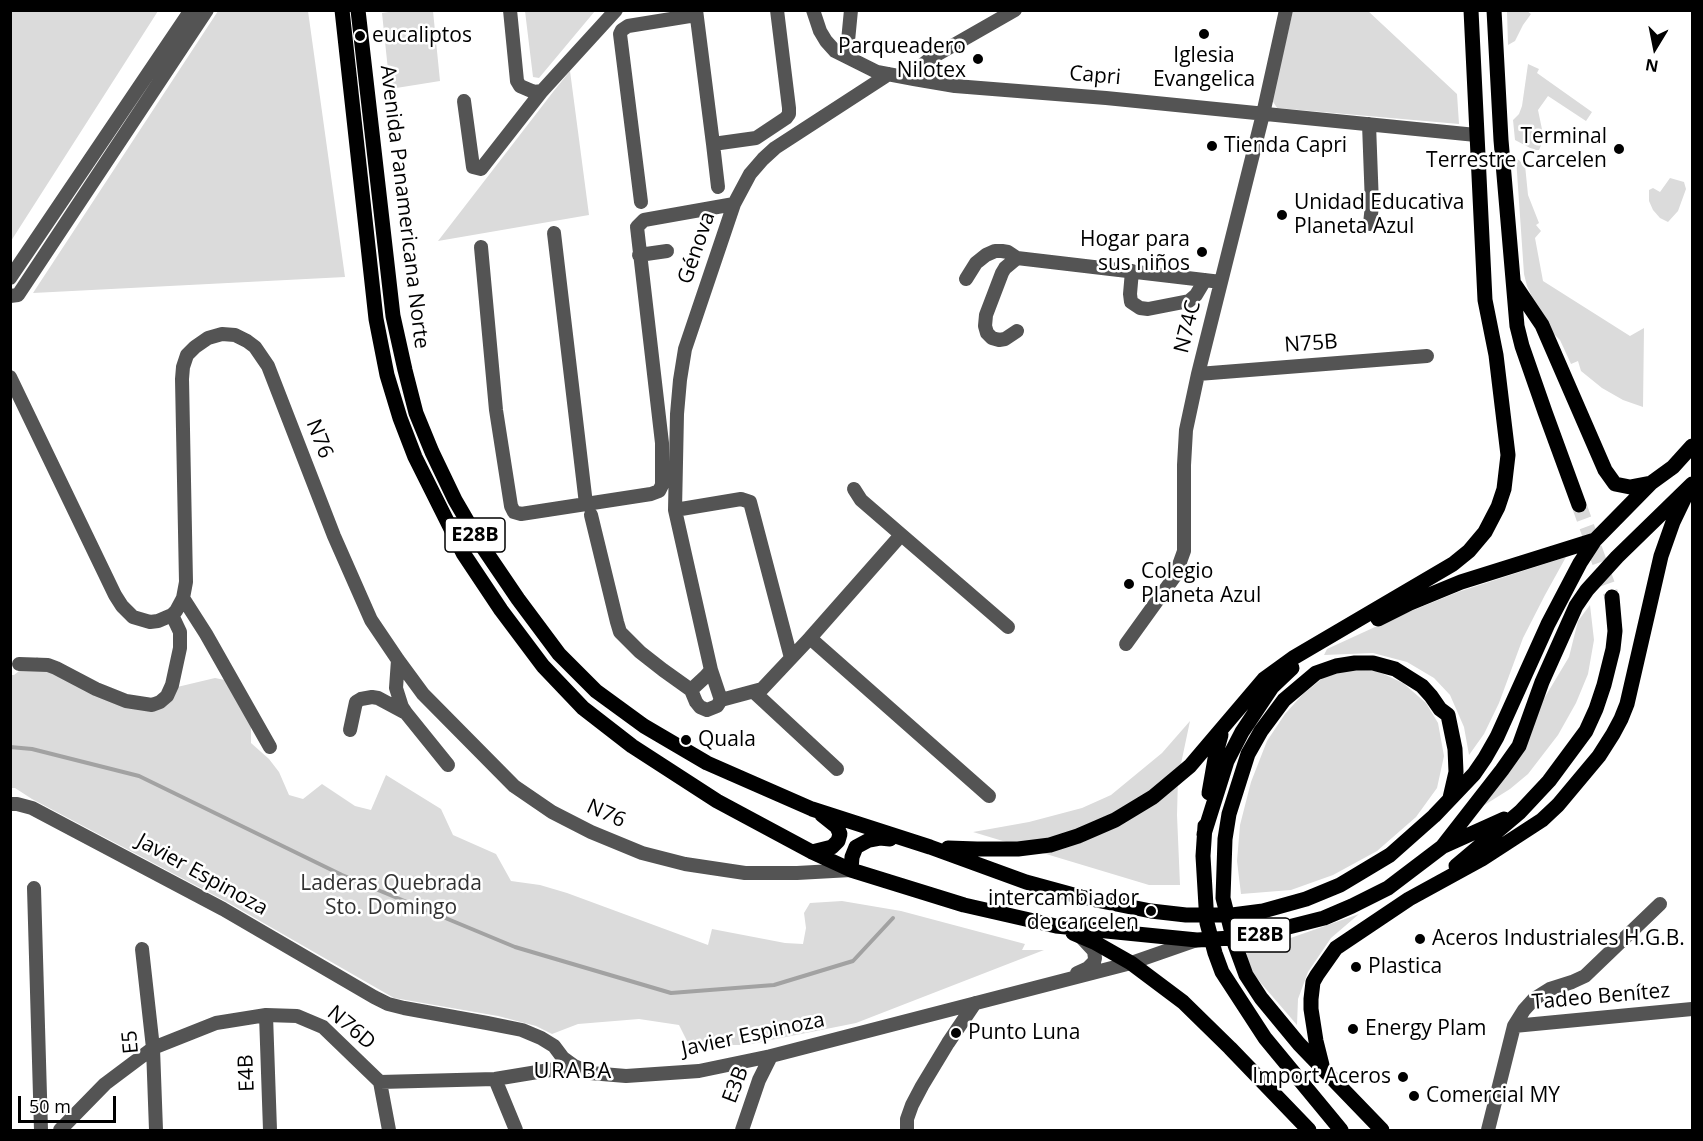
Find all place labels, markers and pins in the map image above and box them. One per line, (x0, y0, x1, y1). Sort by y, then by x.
place label: eucaliptos (372, 23, 472, 49)
marker: Iglesia Evangelica (1197, 27, 1211, 41)
marker: eucaliptos (353, 29, 367, 43)
place label: Parqueadero Nilotex (838, 34, 966, 84)
place label: Iglesia Evangelica (1153, 43, 1255, 93)
marker: Parqueadero Nilotex (971, 52, 985, 66)
place label: Terminal Terrestre Carcelen (1426, 124, 1607, 174)
place label: Tienda Capri (1224, 133, 1347, 159)
marker: Tienda Capri (1205, 139, 1219, 153)
marker: Terminal Terrestre Carcelen (1612, 142, 1626, 156)
place label: Unidad Educativa Planeta Azul (1294, 190, 1464, 240)
marker: Unidad Educativa Planeta Azul (1275, 208, 1289, 222)
place label: Hogar para sus niños (1080, 227, 1190, 277)
marker: Hogar para sus niños (1195, 245, 1209, 259)
place label: Colegio Planeta Azul (1141, 559, 1261, 609)
marker: Colegio Planeta Azul (1122, 577, 1136, 591)
place label: Quala (698, 727, 756, 753)
marker: Quala (679, 733, 693, 747)
place label: intercambiador de carcelen (988, 886, 1139, 936)
marker: intercambiador de carcelen (1144, 904, 1158, 918)
place label: Aceros Industriales H.G.B. (1432, 926, 1685, 952)
marker: Aceros Industriales H.G.B. (1413, 932, 1427, 946)
place label: Plastica (1368, 954, 1442, 980)
marker: Plastica (1349, 960, 1363, 974)
place label: Energy Plam (1365, 1016, 1486, 1042)
place label: Punto Luna (968, 1020, 1080, 1046)
marker: Energy Plam (1346, 1022, 1360, 1036)
marker: Punto Luna (949, 1026, 963, 1040)
place label: Import Aceros (1252, 1064, 1391, 1090)
marker: Import Aceros (1396, 1070, 1410, 1084)
place label: Comercial MY (1426, 1083, 1560, 1109)
marker: Comercial MY (1407, 1089, 1421, 1103)

